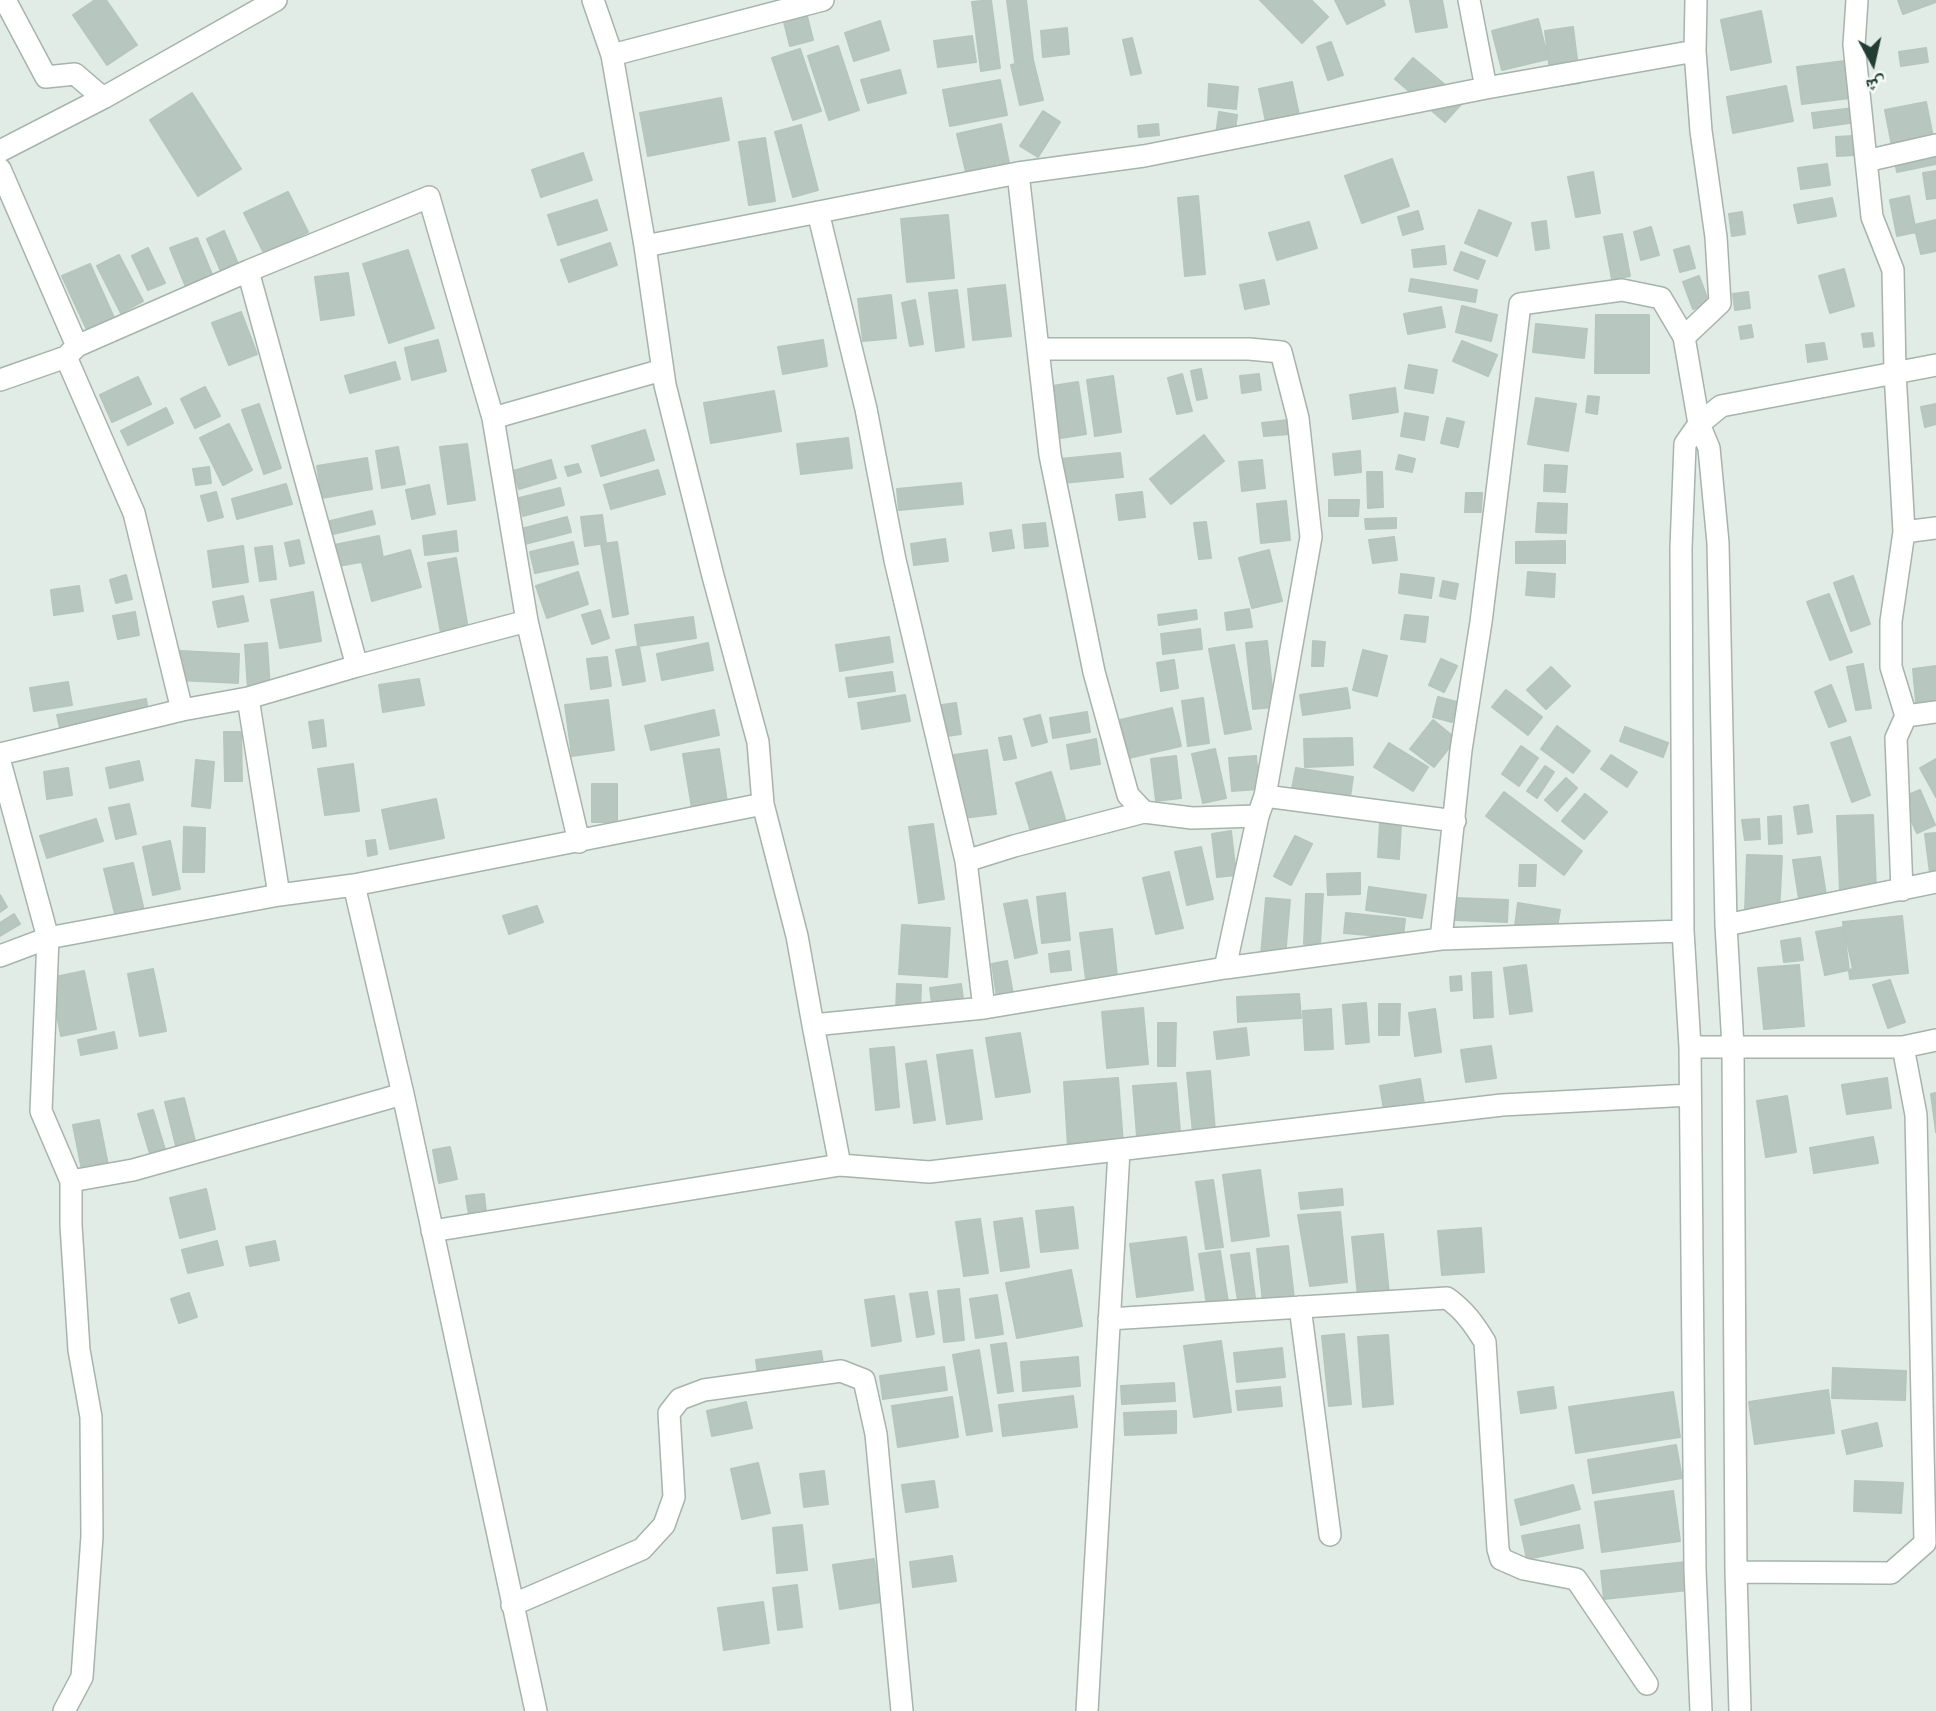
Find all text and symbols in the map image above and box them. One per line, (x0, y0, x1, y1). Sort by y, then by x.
north arrow (1838, 28, 1908, 98)
text: ش (1865, 73, 1887, 95)

